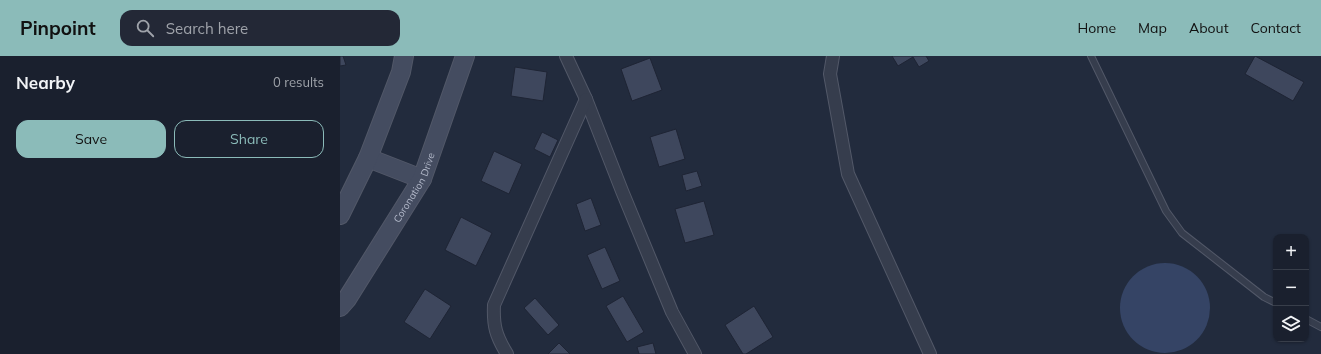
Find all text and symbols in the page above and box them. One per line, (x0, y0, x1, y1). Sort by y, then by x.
search box (120, 10, 400, 46)
text: Pinpoint (20, 16, 96, 40)
icon: search (134, 17, 156, 39)
text: Search here (166, 19, 248, 38)
text: Home (1077, 19, 1116, 37)
text: Map (1138, 19, 1167, 37)
text: About (1189, 19, 1229, 37)
text: Contact (1251, 19, 1301, 37)
text: Nearby (16, 72, 75, 93)
text: 0 results (273, 74, 324, 90)
button: Save (16, 120, 166, 158)
button: Share (174, 120, 324, 158)
street label: Coronation Drive (390, 151, 438, 225)
map controls (1273, 234, 1309, 342)
button: + (1273, 234, 1309, 270)
button: − (1273, 270, 1309, 306)
button: layers (1273, 306, 1309, 342)

